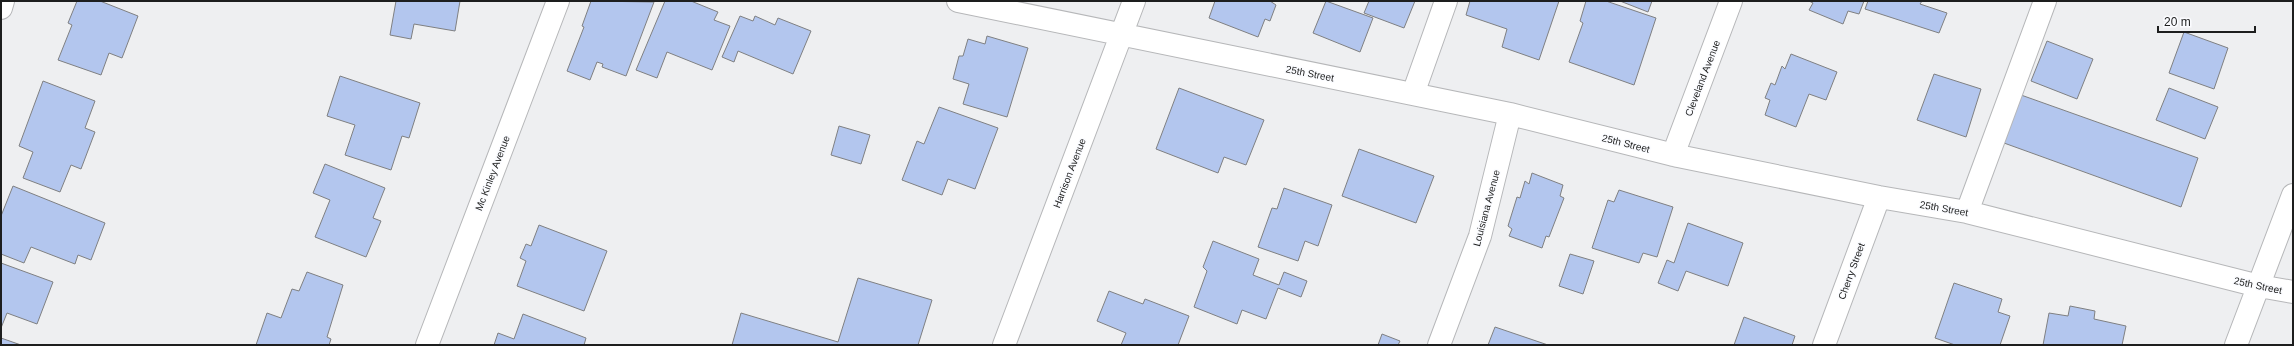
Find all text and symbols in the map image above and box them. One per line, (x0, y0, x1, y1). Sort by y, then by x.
scale bar (2158, 8, 2255, 34)
text: 20 m (2164, 15, 2191, 29)
street label: Cleveland Avenue (1683, 38, 1722, 118)
street label: 25th Street (1285, 63, 1335, 84)
street label: 25th Street (1601, 132, 1651, 155)
street label: Mc Kinley Avenue (473, 134, 512, 212)
street label: Harrison Avenue (1051, 136, 1088, 210)
street label: Louisiana Avenue (1471, 168, 1502, 248)
street label: 25th Street (1919, 199, 1969, 218)
street label: Cherry Street (1836, 241, 1867, 301)
street label: 25th Street (2233, 275, 2283, 296)

